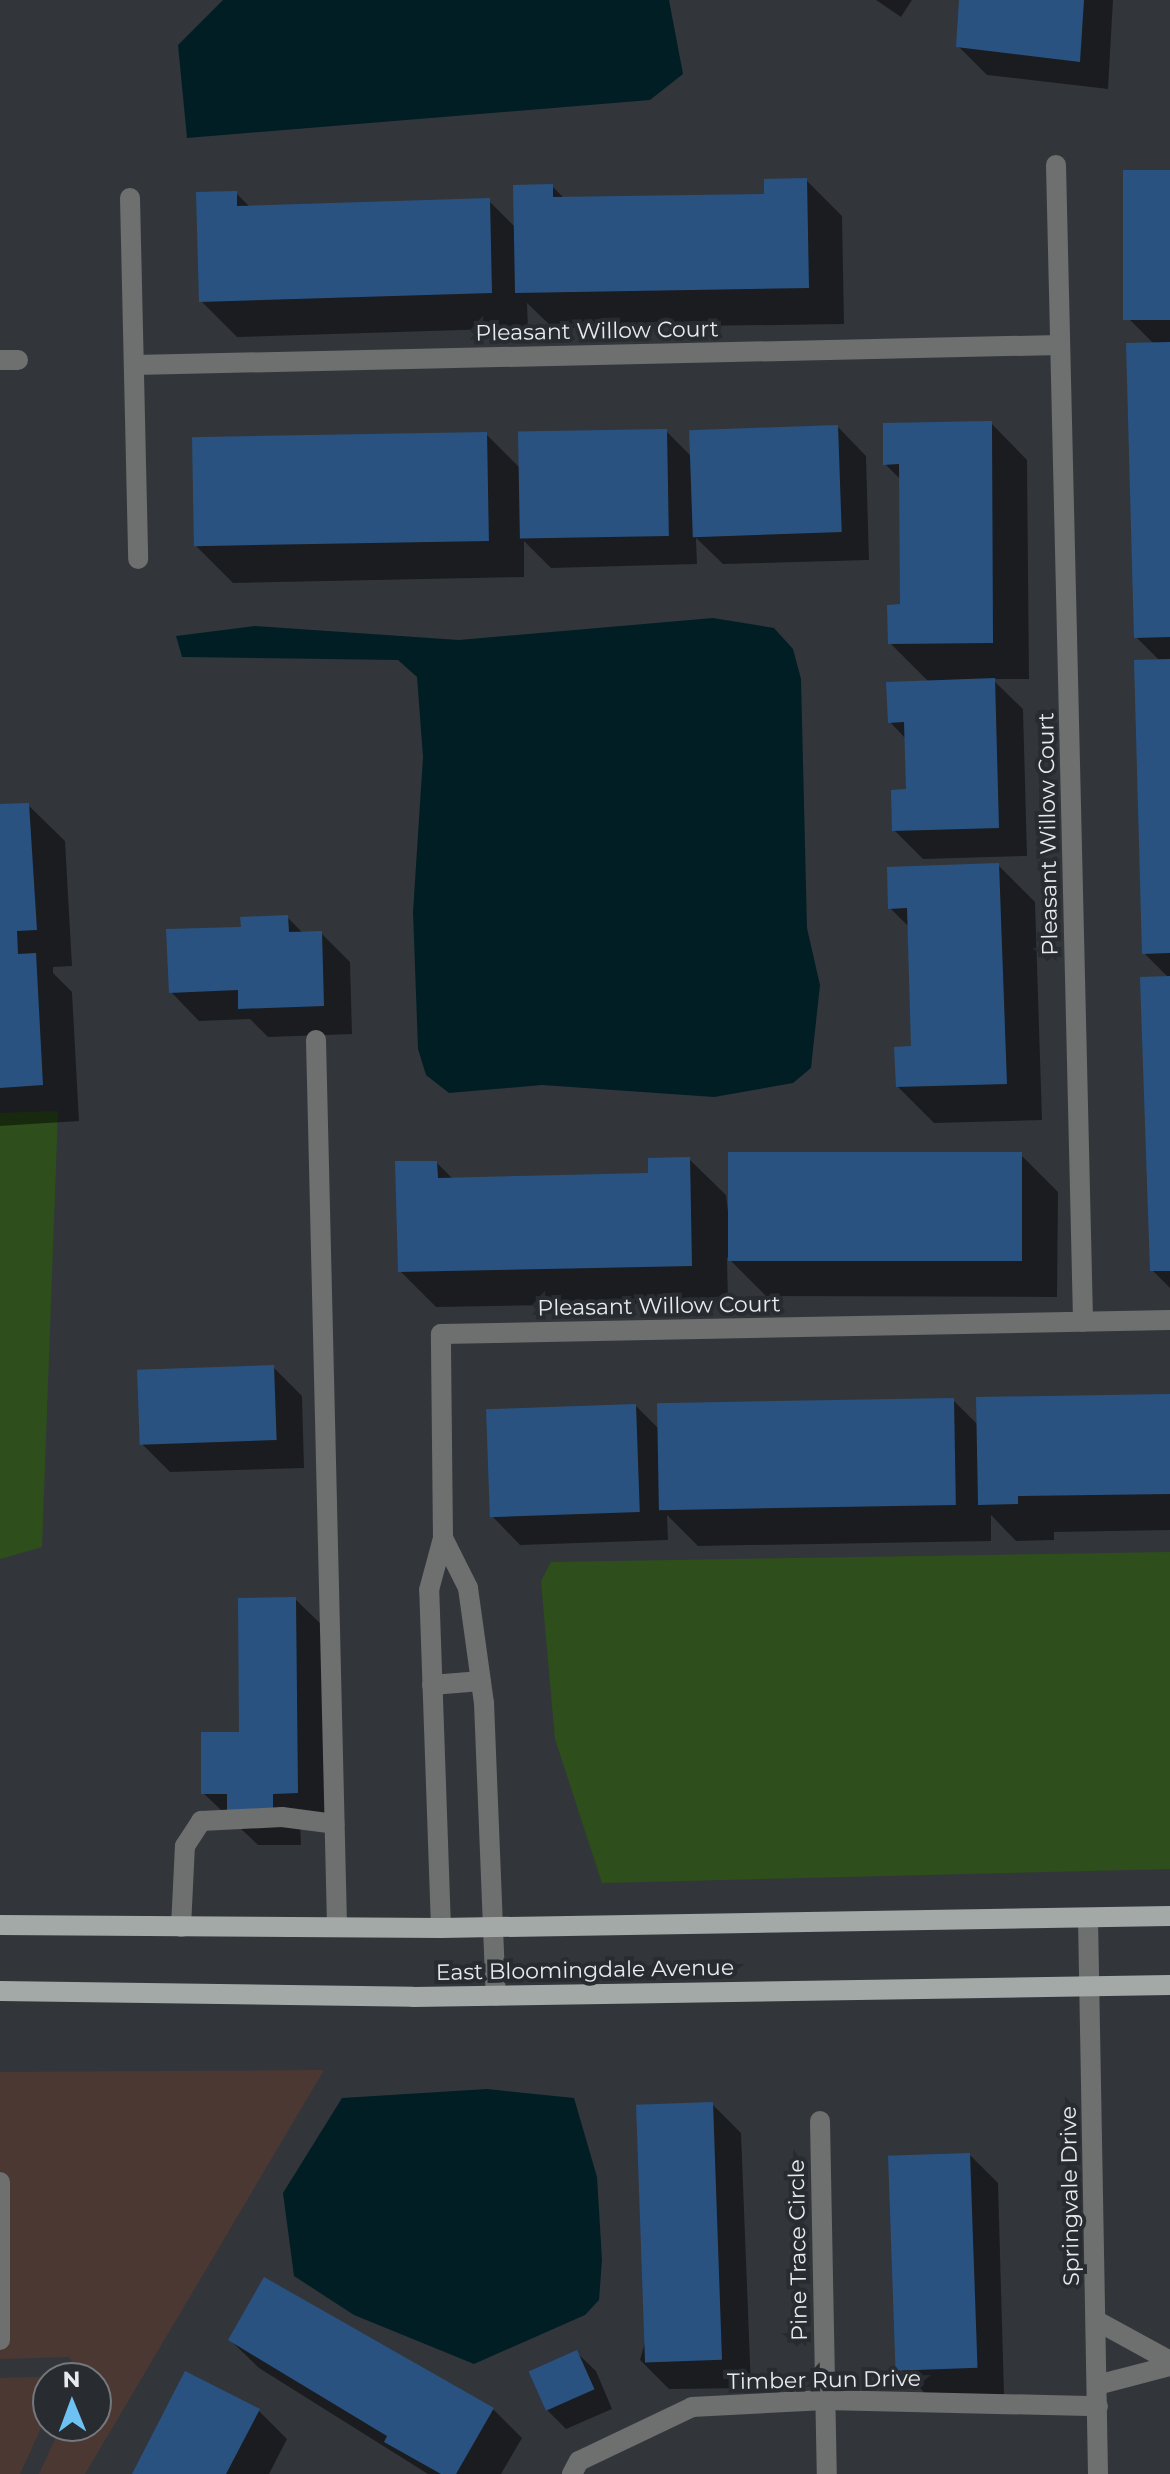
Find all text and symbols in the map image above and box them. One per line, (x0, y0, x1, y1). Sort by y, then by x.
street label: Pleasant Willow Court (475, 316, 719, 346)
street label: Pleasant Willow Court (1033, 712, 1063, 956)
street label: Pleasant Willow Court (537, 1291, 781, 1321)
street label: East Bloomingdale Avenue (436, 1954, 734, 1986)
street label: Springvale Drive (1055, 2106, 1085, 2286)
street label: Pine Trace Circle (783, 2159, 813, 2341)
north arrow (32, 2362, 112, 2442)
street label: Timber Run Drive (727, 2365, 921, 2395)
text: N (62, 2366, 81, 2393)

